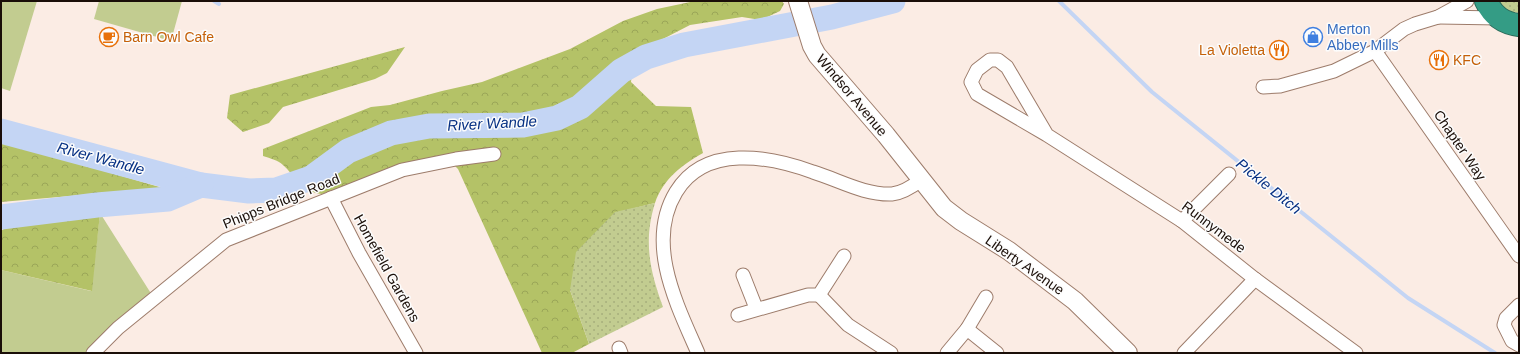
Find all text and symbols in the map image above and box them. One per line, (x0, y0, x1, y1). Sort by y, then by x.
place label: Merton Abbey Mills (1327, 21, 1399, 53)
cafe icon: Barn Owl Cafe (98, 26, 120, 48)
shop icon: Merton Abbey Mills (1302, 26, 1324, 48)
place label: Barn Owl Cafe (123, 29, 214, 45)
restaurant icon: La Violetta (1268, 39, 1290, 61)
place label: La Violetta (1199, 42, 1265, 58)
restaurant icon: KFC (1428, 49, 1450, 71)
street label: Windsor Avenue (813, 51, 891, 139)
place label: KFC (1453, 52, 1481, 68)
street label: Chapter Way (1431, 107, 1489, 183)
water label: River Wandle (447, 112, 537, 134)
water label: River Wandle (55, 138, 147, 178)
water label: Pickle Ditch (1233, 155, 1305, 217)
street label: Phipps Bridge Road (220, 170, 342, 232)
street label: Runnymede (1179, 198, 1249, 256)
street label: Homefield Gardens (351, 211, 423, 325)
street label: Liberty Avenue (983, 232, 1068, 298)

